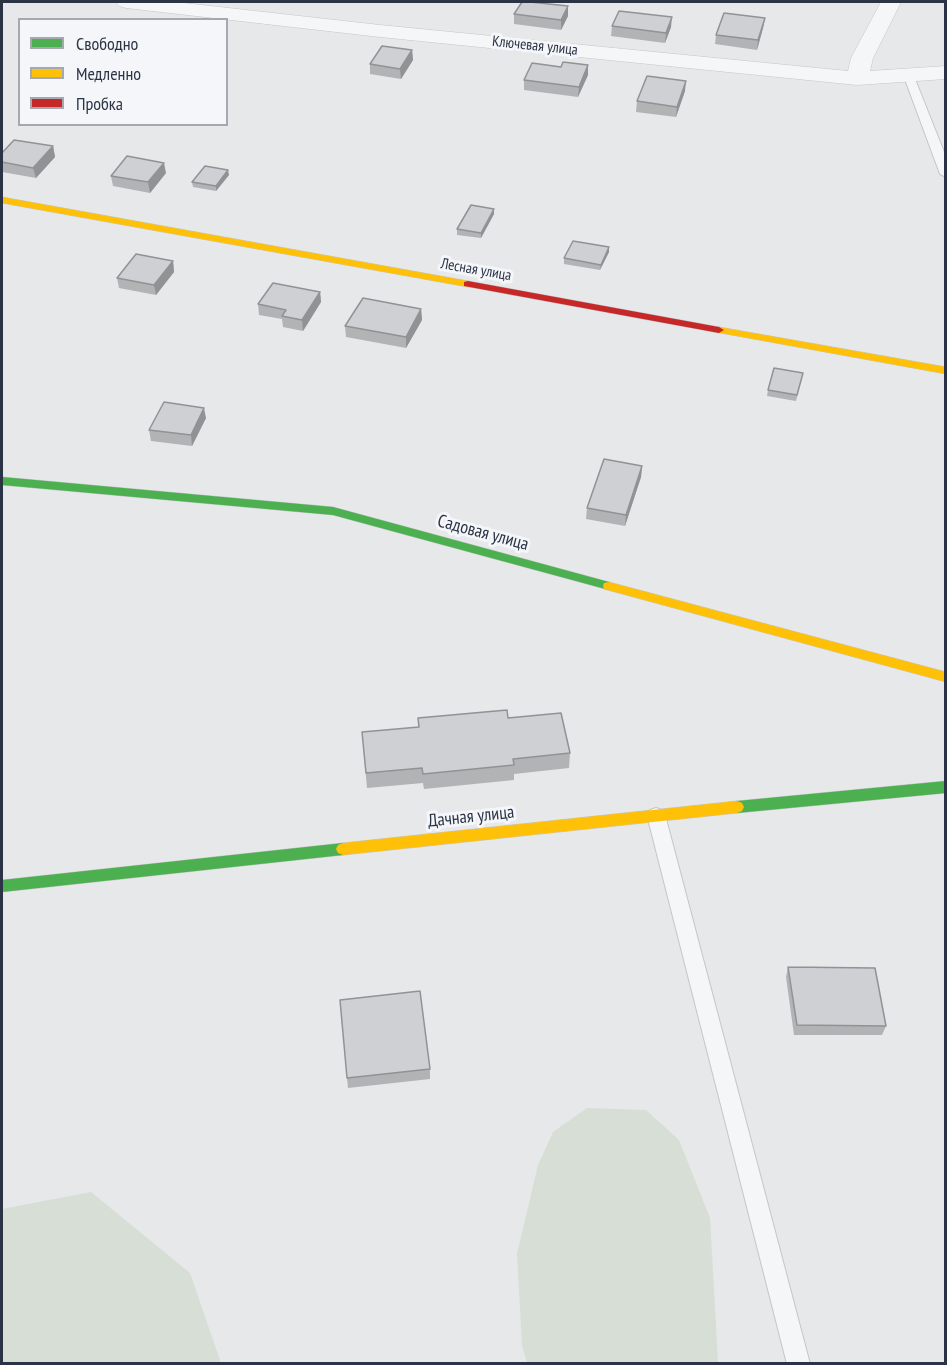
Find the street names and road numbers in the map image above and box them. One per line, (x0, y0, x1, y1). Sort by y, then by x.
street label: Ключевая улица (491, 33, 579, 59)
street label: Лесная улица (439, 255, 513, 285)
street label: Садовая улица (435, 510, 531, 556)
street label: Дачная улица (427, 802, 515, 832)

